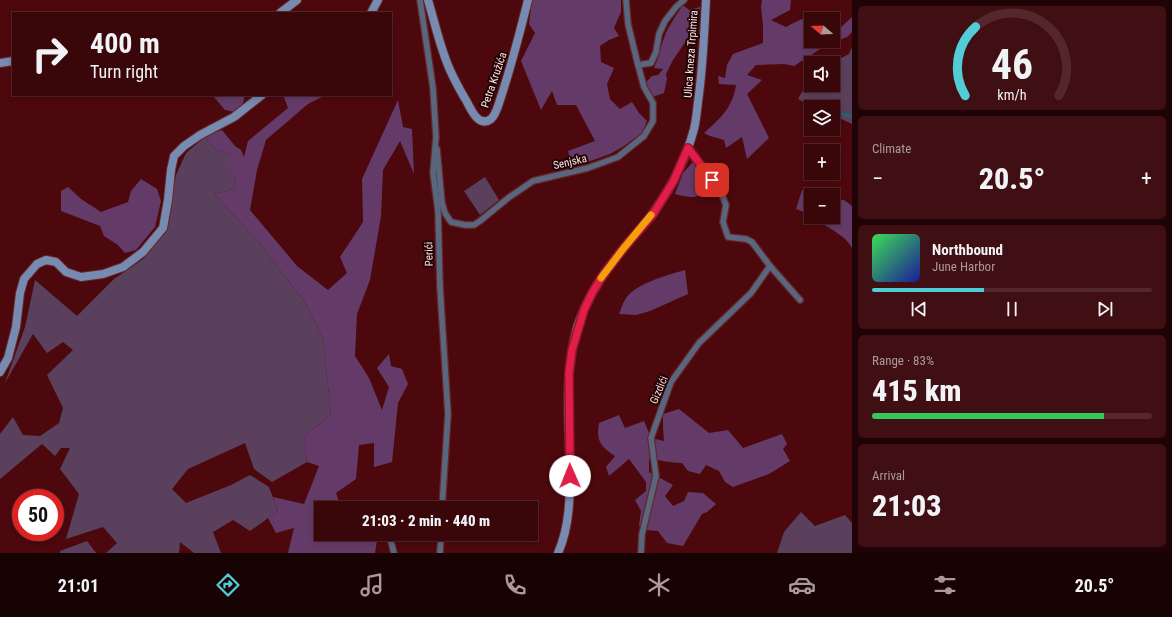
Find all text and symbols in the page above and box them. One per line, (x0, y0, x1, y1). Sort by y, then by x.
street label: Ulica kneza Trpimira (681, 10, 701, 98)
north arrow (804, 12, 840, 48)
map controls (804, 12, 840, 224)
text: 400 m (90, 27, 160, 60)
icon: right (24, 28, 76, 80)
text: 46 (991, 40, 1033, 89)
street label: Petra Kružića (478, 51, 510, 109)
button: sound (804, 56, 840, 92)
text: Turn right (90, 61, 158, 82)
text: km/h (997, 87, 1027, 103)
button: layers (804, 100, 840, 136)
text: Climate (872, 141, 911, 156)
button: + (804, 144, 840, 180)
street label: Senjska (552, 152, 588, 172)
text: 20.5° (979, 161, 1045, 196)
pin (695, 163, 729, 197)
text: − (872, 166, 883, 191)
text: + (1141, 166, 1152, 191)
icon: arrive (701, 169, 723, 191)
button: − (804, 188, 840, 224)
text: Northbound (932, 241, 1003, 259)
street label: Perići (422, 242, 436, 266)
text: June Harbor (932, 259, 995, 274)
icon: previous (908, 298, 930, 320)
icon: pause (1001, 298, 1023, 320)
icon: next (1094, 298, 1116, 320)
text: Range · 83% (872, 353, 934, 368)
text: 415 km (872, 373, 961, 408)
street label: Gizdići (647, 374, 671, 406)
position arrow (549, 455, 591, 497)
text: Arrival (872, 468, 905, 483)
text: 21:03 (872, 488, 941, 523)
speed limit sign: 50 (12, 489, 64, 541)
text: 21:03 · 2 min · 440 m (362, 512, 490, 530)
icon: directions (214, 571, 242, 599)
icon: music (358, 571, 386, 599)
icon: phone (501, 571, 529, 599)
icon: climate (645, 571, 673, 599)
icon: car (788, 571, 816, 599)
icon: filters (931, 571, 959, 599)
text: 21:01 (58, 575, 99, 596)
text: 20.5° (1075, 575, 1114, 596)

